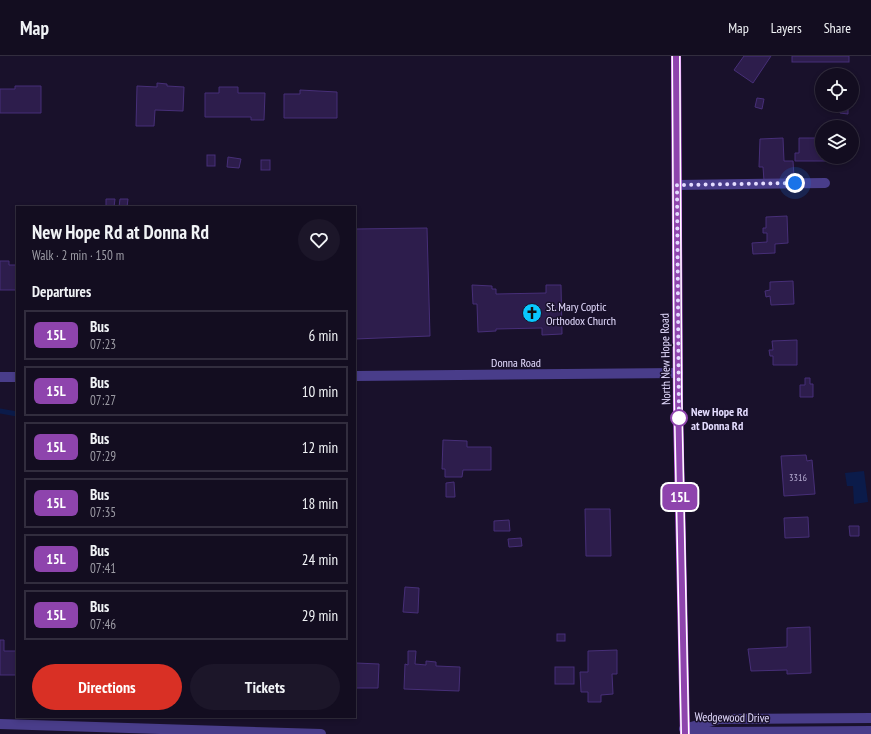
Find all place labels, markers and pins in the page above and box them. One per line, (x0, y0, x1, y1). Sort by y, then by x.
place label: St. Mary Coptic Orthodox Church (546, 299, 616, 328)
church icon: St. Mary Coptic Orthodox Church (521, 302, 543, 324)
place label: New Hope Rd at Donna Rd (691, 404, 748, 433)
marker: New Hope Rd at Donna Rd (670, 409, 688, 427)

